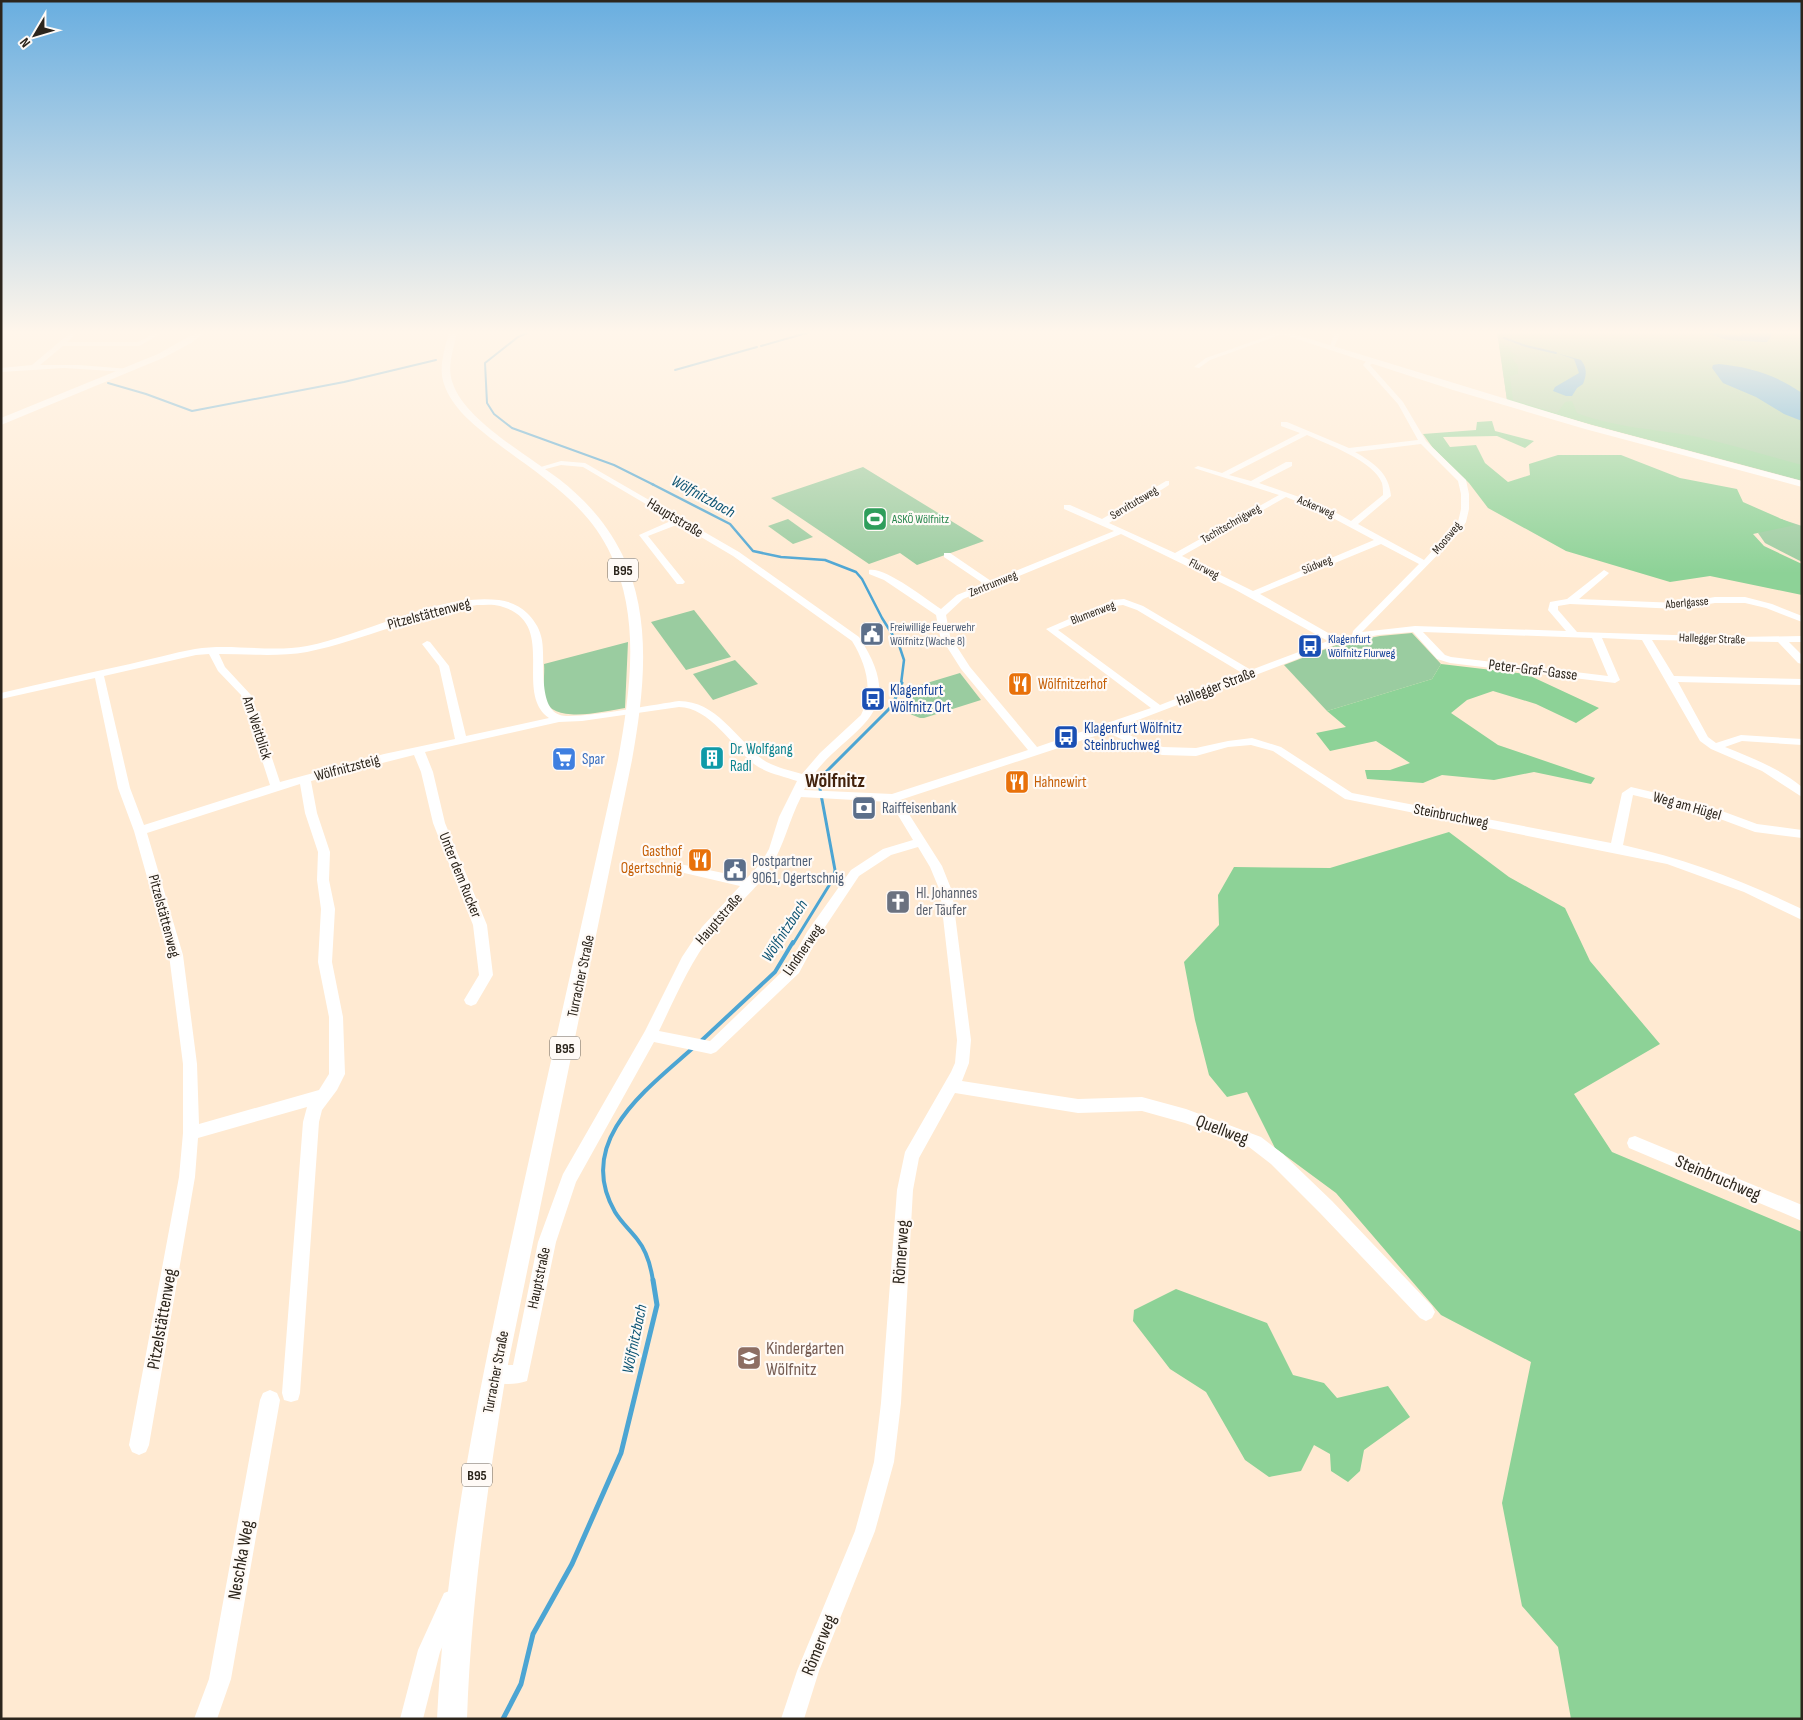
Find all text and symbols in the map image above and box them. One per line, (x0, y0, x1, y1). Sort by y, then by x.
north arrow (10, 10, 60, 60)
text: N (16, 35, 34, 51)
water label: Wölfnitzbach (668, 472, 738, 522)
street label: Servitutsweg (1107, 483, 1161, 523)
street label: Ackerweg (1294, 492, 1337, 522)
street label: Hauptstraße (643, 494, 707, 542)
street label: Tschitschnigweg (1198, 501, 1264, 547)
sports icon: ASKÖ Wölfnitz (862, 506, 888, 532)
place label: ASKÖ Wölfnitz (891, 512, 950, 527)
street label: Moosweg (1429, 519, 1465, 557)
street label: Südweg (1300, 552, 1335, 578)
street label: Flurweg (1186, 555, 1222, 583)
road number: B95 (608, 558, 638, 582)
street label: Zentrumweg (967, 567, 1020, 600)
street label: Pitzelstättenweg (385, 594, 473, 634)
street label: Aberlgasse (1664, 594, 1709, 612)
street label: Blumenweg (1069, 598, 1118, 628)
place label: Freiwillige Feuerwehr Wölfnitz (Wache 8) (890, 620, 976, 649)
public building icon: Freiwillige Feuerwehr Wölfnitz (Wache 8) (859, 621, 885, 647)
street label: Hallegger Straße (1679, 630, 1746, 648)
place label: Klagenfurt Wölfnitz Flurweg (1328, 632, 1396, 661)
bus stop icon: Klagenfurt Wölfnitz Flurweg (1297, 633, 1323, 659)
street label: Peter-Graf-Gasse (1487, 655, 1579, 685)
street label: Hallegger Straße (1174, 663, 1258, 711)
restaurant icon: Wölfnitzerhof (1007, 671, 1033, 697)
place label: Wölfnitzerhof (1038, 675, 1108, 694)
place label: Klagenfurt Wölfnitz Ort (890, 681, 951, 717)
bus stop icon: Klagenfurt Wölfnitz Ort (860, 686, 886, 712)
street label: Am Weitblick (238, 693, 276, 762)
place label: Klagenfurt Wölfnitz Steinbruchweg (1084, 719, 1183, 755)
bus stop icon: Klagenfurt Wölfnitz Steinbruchweg (1053, 724, 1079, 750)
place label: Dr. Wolfgang Radl (730, 740, 793, 776)
building icon: Dr. Wolfgang Radl (699, 745, 725, 771)
supermarket icon: Spar (551, 746, 577, 772)
street label: Wölfnitzsteig (312, 750, 382, 786)
place label: Spar (582, 750, 605, 769)
district label: Wölfnitz (805, 769, 865, 793)
restaurant icon: Hahnewirt (1004, 769, 1030, 795)
place label: Hahnewirt (1034, 773, 1087, 792)
street label: Weg am Hügel (1651, 787, 1723, 825)
bank icon: Raiffeisenbank (851, 795, 877, 821)
place label: Raiffeisenbank (882, 799, 957, 818)
street label: Steinbruchweg (1412, 799, 1490, 833)
street label: Unter dem Rucker (434, 830, 486, 921)
place label: Gasthof Ogertschnig (621, 842, 683, 878)
restaurant icon: Gasthof Ogertschnig (687, 847, 713, 873)
place label: Postpartner 9061, Ogertschnig (752, 852, 844, 888)
public building icon: Postpartner 9061, Ogertschnig (722, 857, 748, 883)
street label: Pitzelstättenweg (144, 872, 184, 960)
place label: Hl. Johannes der Täufer (916, 884, 977, 920)
street label: Hauptstraße (691, 889, 747, 949)
church icon: Hl. Johannes der Täufer (885, 889, 911, 915)
water label: Wölfnitzbach (758, 896, 812, 966)
street label: Lindnerweg (778, 921, 828, 979)
street label: Turracher Straße (563, 933, 599, 1019)
road number: B95 (550, 1036, 580, 1060)
street label: Quellweg (1193, 1110, 1251, 1150)
street label: Steinbruchweg (1672, 1151, 1764, 1205)
street label: Römerweg (888, 1219, 914, 1285)
street label: Hauptstraße (523, 1245, 555, 1311)
street label: Pitzelstättenweg (143, 1267, 181, 1371)
water label: Wölfnitzbach (618, 1303, 652, 1375)
street label: Turracher Straße (479, 1329, 513, 1415)
place label: Kindergarten Wölfnitz (766, 1338, 844, 1380)
school or university icon: Kindergarten Wölfnitz (736, 1345, 762, 1371)
road number: B95 (462, 1464, 492, 1486)
street label: Neschka Weg (224, 1519, 258, 1601)
street label: Römerweg (797, 1611, 841, 1679)

